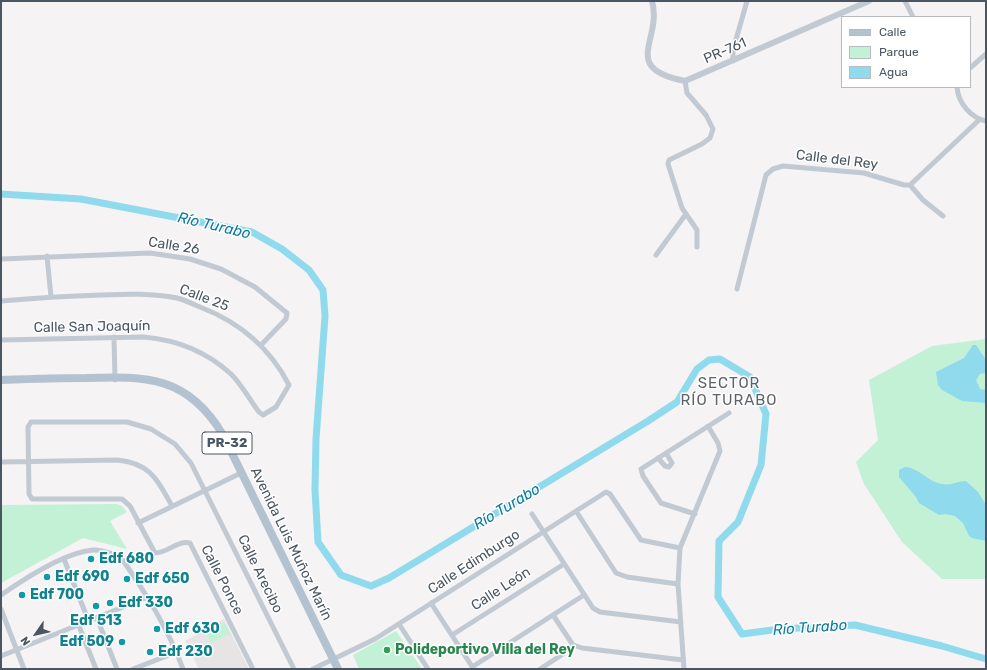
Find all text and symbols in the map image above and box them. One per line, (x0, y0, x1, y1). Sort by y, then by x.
legend (841, 16, 971, 88)
text: Calle (879, 25, 906, 39)
street label: PR-761 (701, 35, 749, 67)
text: Parque (879, 45, 919, 59)
text: Agua (879, 65, 908, 79)
street label: Calle del Rey (795, 147, 879, 173)
water label: Río Turabo (176, 209, 252, 243)
street label: Calle 26 (147, 234, 201, 258)
street label: Calle 25 (177, 281, 231, 315)
street label: Calle San Joaquín (33, 318, 151, 336)
district label: SECTOR RÍO TURABO (681, 375, 777, 410)
road number: PR-32 (202, 432, 252, 454)
street label: Avenida Luis Muñoz Marín (247, 465, 335, 623)
water label: Río Turabo (470, 480, 544, 534)
street label: Calle Edimburgo (425, 526, 523, 598)
street label: Calle Arecibo (234, 532, 286, 616)
street label: Calle Ponce (197, 542, 247, 618)
place label: Edf 680 (99, 551, 154, 567)
marker: Edf 680 (86, 554, 96, 564)
street label: Calle León (468, 564, 534, 614)
place label: Edf 690 (55, 569, 110, 585)
place label: Edf 650 (135, 571, 190, 587)
marker: Edf 690 (42, 572, 52, 582)
marker: Edf 650 (122, 574, 132, 584)
place label: Edf 700 (30, 587, 84, 603)
marker: Edf 700 (17, 590, 27, 600)
place label: Edf 330 (118, 595, 173, 611)
marker: Edf 330 (105, 598, 115, 608)
marker: Edf 513 (91, 601, 101, 611)
place label: Edf 513 (70, 613, 122, 629)
north arrow (16, 614, 56, 654)
water label: Río Turabo (772, 616, 848, 640)
place label: Edf 630 (165, 621, 220, 637)
marker: Edf 630 (152, 624, 162, 634)
text: N (18, 634, 33, 648)
place label: Edf 509 (60, 634, 114, 650)
marker: Edf 509 (117, 637, 127, 647)
place label: Polideportivo Villa del Rey (395, 642, 575, 658)
place label: Edf 230 (158, 644, 213, 660)
marker: Polideportivo Villa del Rey (382, 645, 392, 655)
marker: Edf 230 (145, 647, 155, 657)

